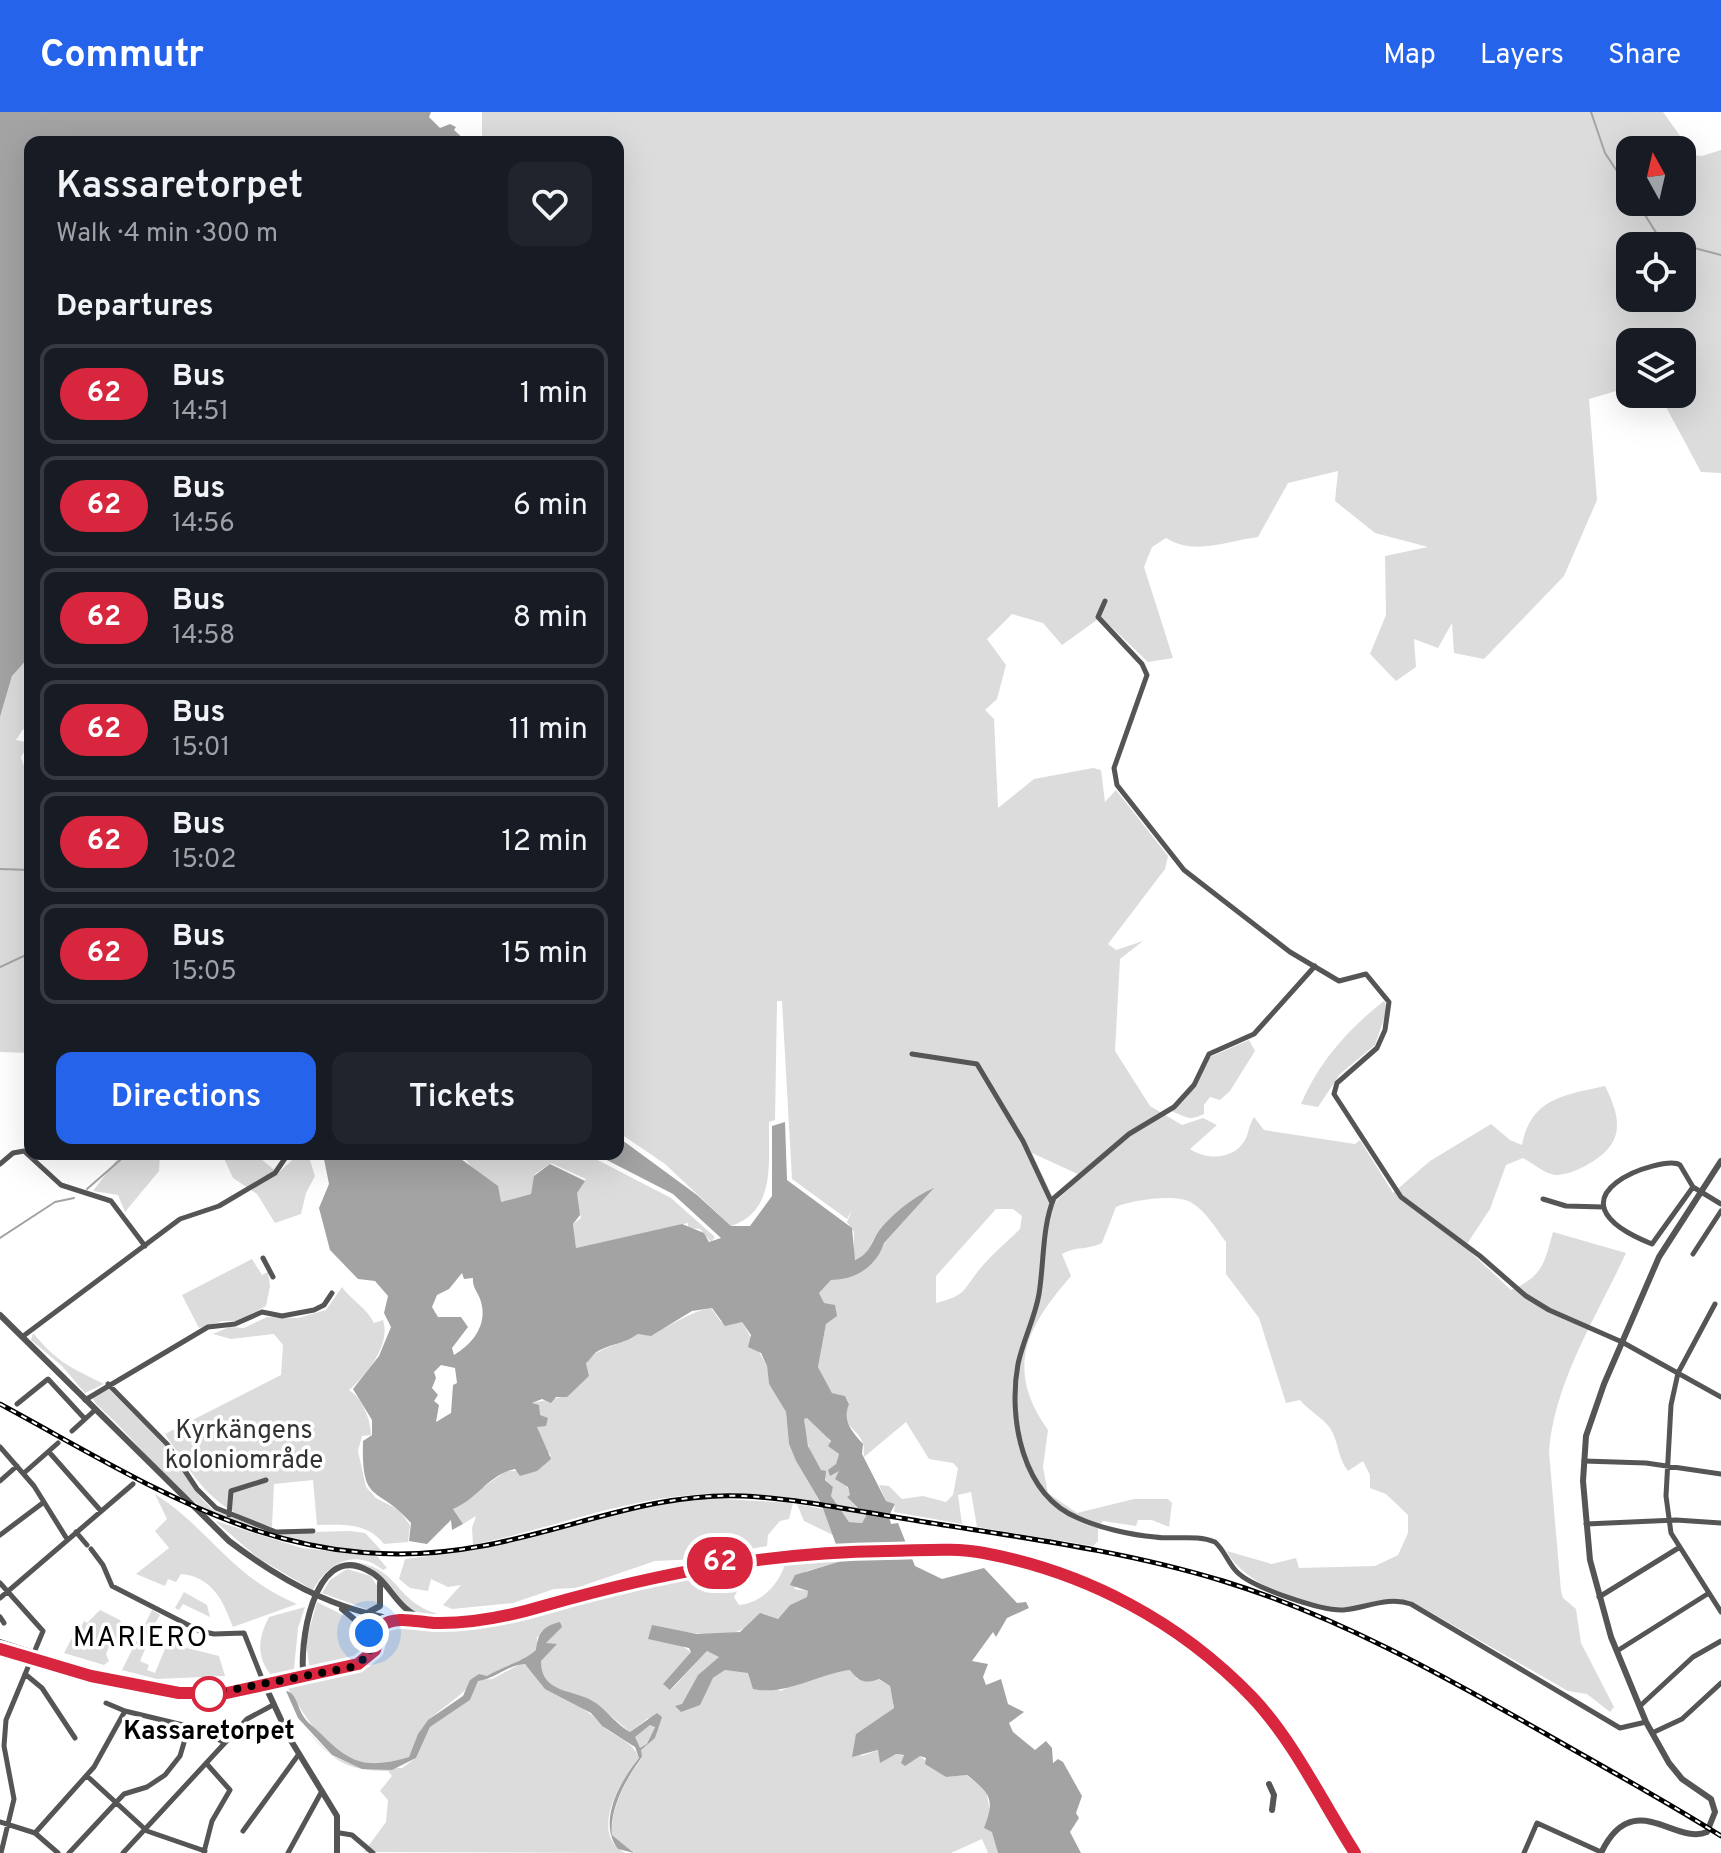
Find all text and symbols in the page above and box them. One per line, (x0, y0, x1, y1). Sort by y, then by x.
text: Commutr (40, 32, 204, 81)
text: Map (1383, 38, 1436, 74)
text: Layers (1480, 38, 1564, 74)
text: Share (1608, 38, 1681, 74)
north arrow (1616, 136, 1696, 216)
map controls (1616, 136, 1696, 408)
button: heart (508, 162, 592, 246)
text: Kassaretorpet (56, 163, 303, 212)
text: Walk · 4 min · 300 m (56, 218, 278, 251)
button: locate (1616, 232, 1696, 312)
text: Departures (56, 289, 214, 326)
button: layers (1616, 328, 1696, 408)
text: Bus (172, 359, 225, 396)
text: 62 (87, 376, 121, 412)
text: 1 min (520, 376, 588, 413)
text: 14:51 (172, 396, 229, 429)
text: Bus (172, 471, 225, 508)
text: 62 (87, 488, 121, 524)
text: 6 min (513, 488, 588, 525)
text: 14:56 (172, 508, 235, 541)
text: Bus (172, 583, 225, 620)
text: 62 (87, 600, 121, 636)
text: 8 min (513, 600, 588, 637)
text: 14:58 (172, 620, 235, 653)
text: Bus (172, 695, 225, 732)
text: 62 (87, 712, 121, 748)
text: 11 min (509, 712, 588, 749)
text: 15:01 (172, 732, 230, 765)
text: Bus (172, 807, 225, 844)
text: 62 (87, 824, 121, 860)
text: 12 min (501, 824, 588, 861)
text: 15:02 (172, 844, 236, 877)
text: Bus (172, 919, 225, 956)
text: 62 (87, 936, 121, 972)
text: 15 min (501, 936, 588, 973)
text: 15:05 (172, 956, 237, 989)
button: Directions (56, 1052, 316, 1144)
button: Tickets (332, 1052, 592, 1144)
park label: Kyrkängens koloniområde (165, 1415, 323, 1478)
line badge: 62 (684, 1537, 756, 1589)
text: 62 (703, 1545, 737, 1581)
your location (349, 1613, 389, 1653)
district label: MARIERO (73, 1621, 209, 1657)
marker: Kassaretorpet (192, 1677, 226, 1711)
place label: Kassaretorpet (123, 1716, 295, 1749)

